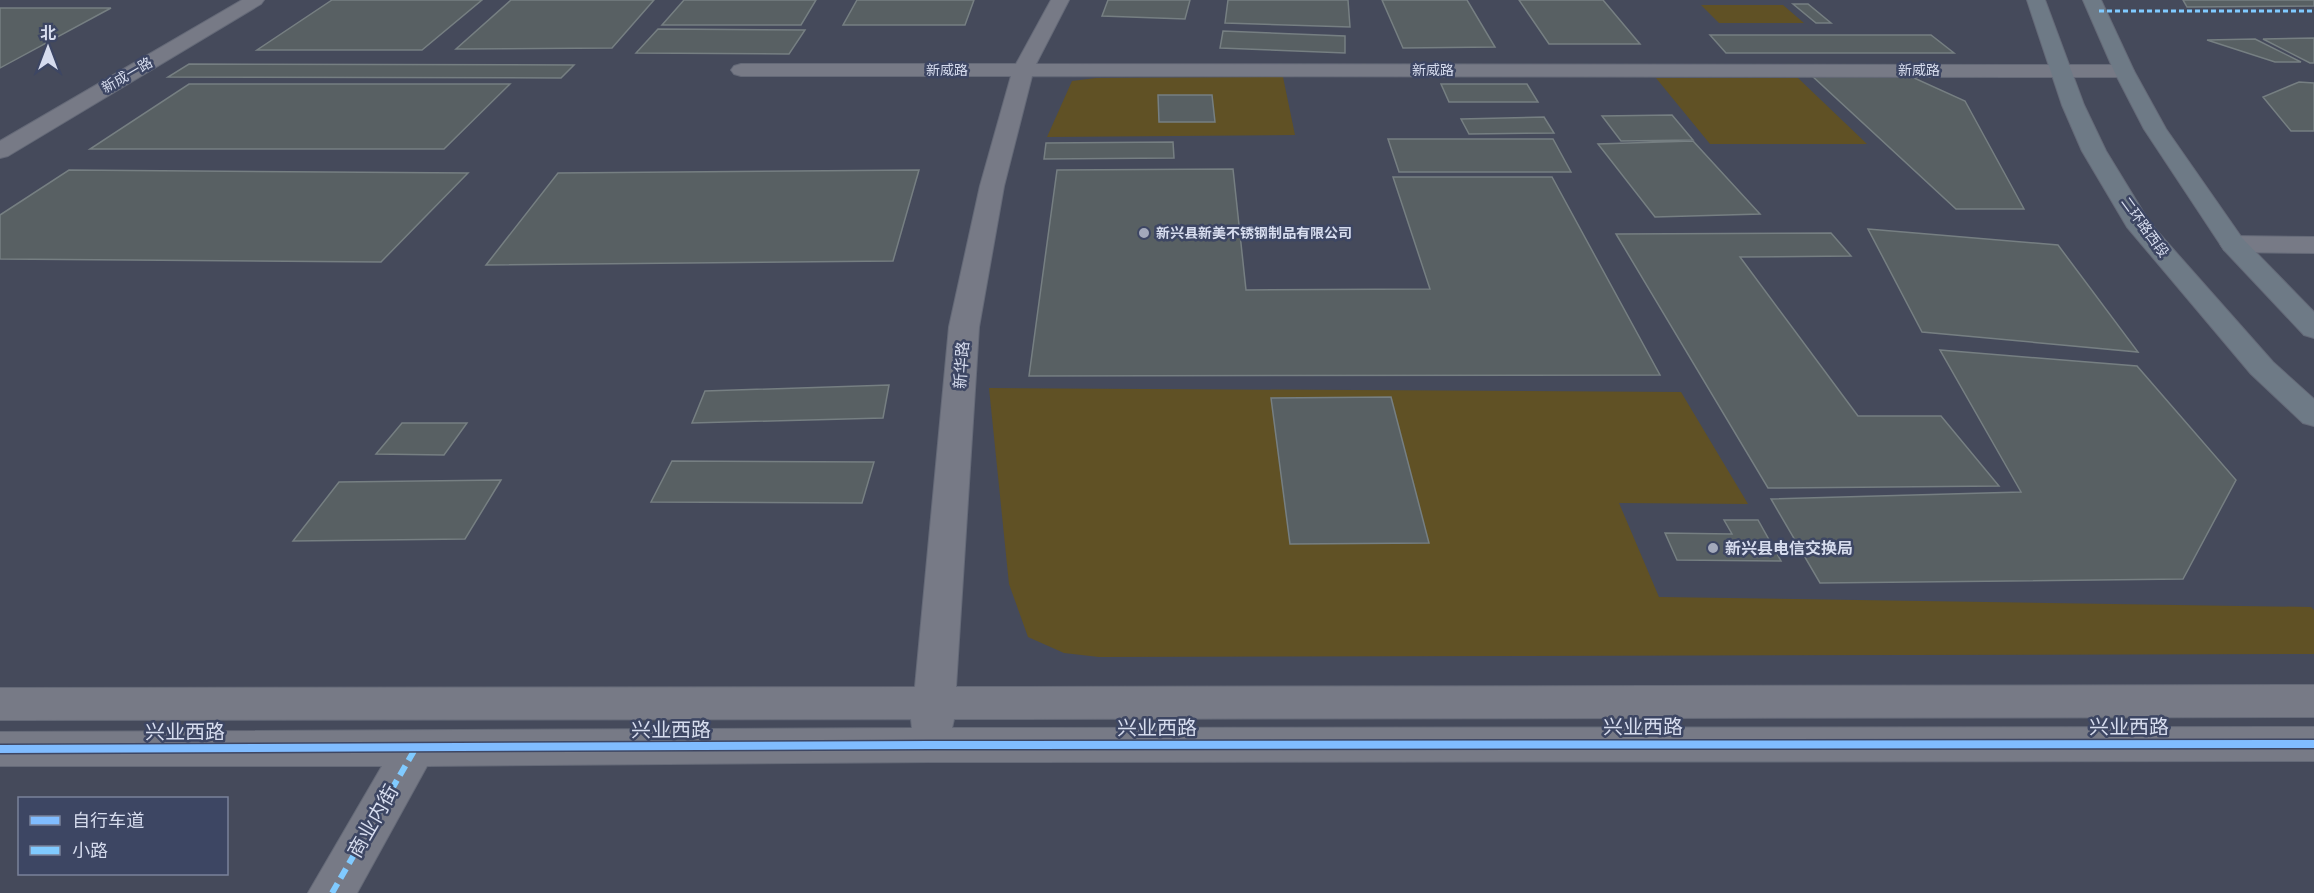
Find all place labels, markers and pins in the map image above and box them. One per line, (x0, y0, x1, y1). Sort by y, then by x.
place label: 新兴县新美不锈钢制品有限公司 (1156, 224, 1352, 241)
marker: 新兴县新美不锈钢制品有限公司 (1137, 226, 1151, 240)
place label: 新兴县电信交换局 (1725, 538, 1853, 557)
marker: 新兴县电信交换局 (1706, 541, 1720, 555)

